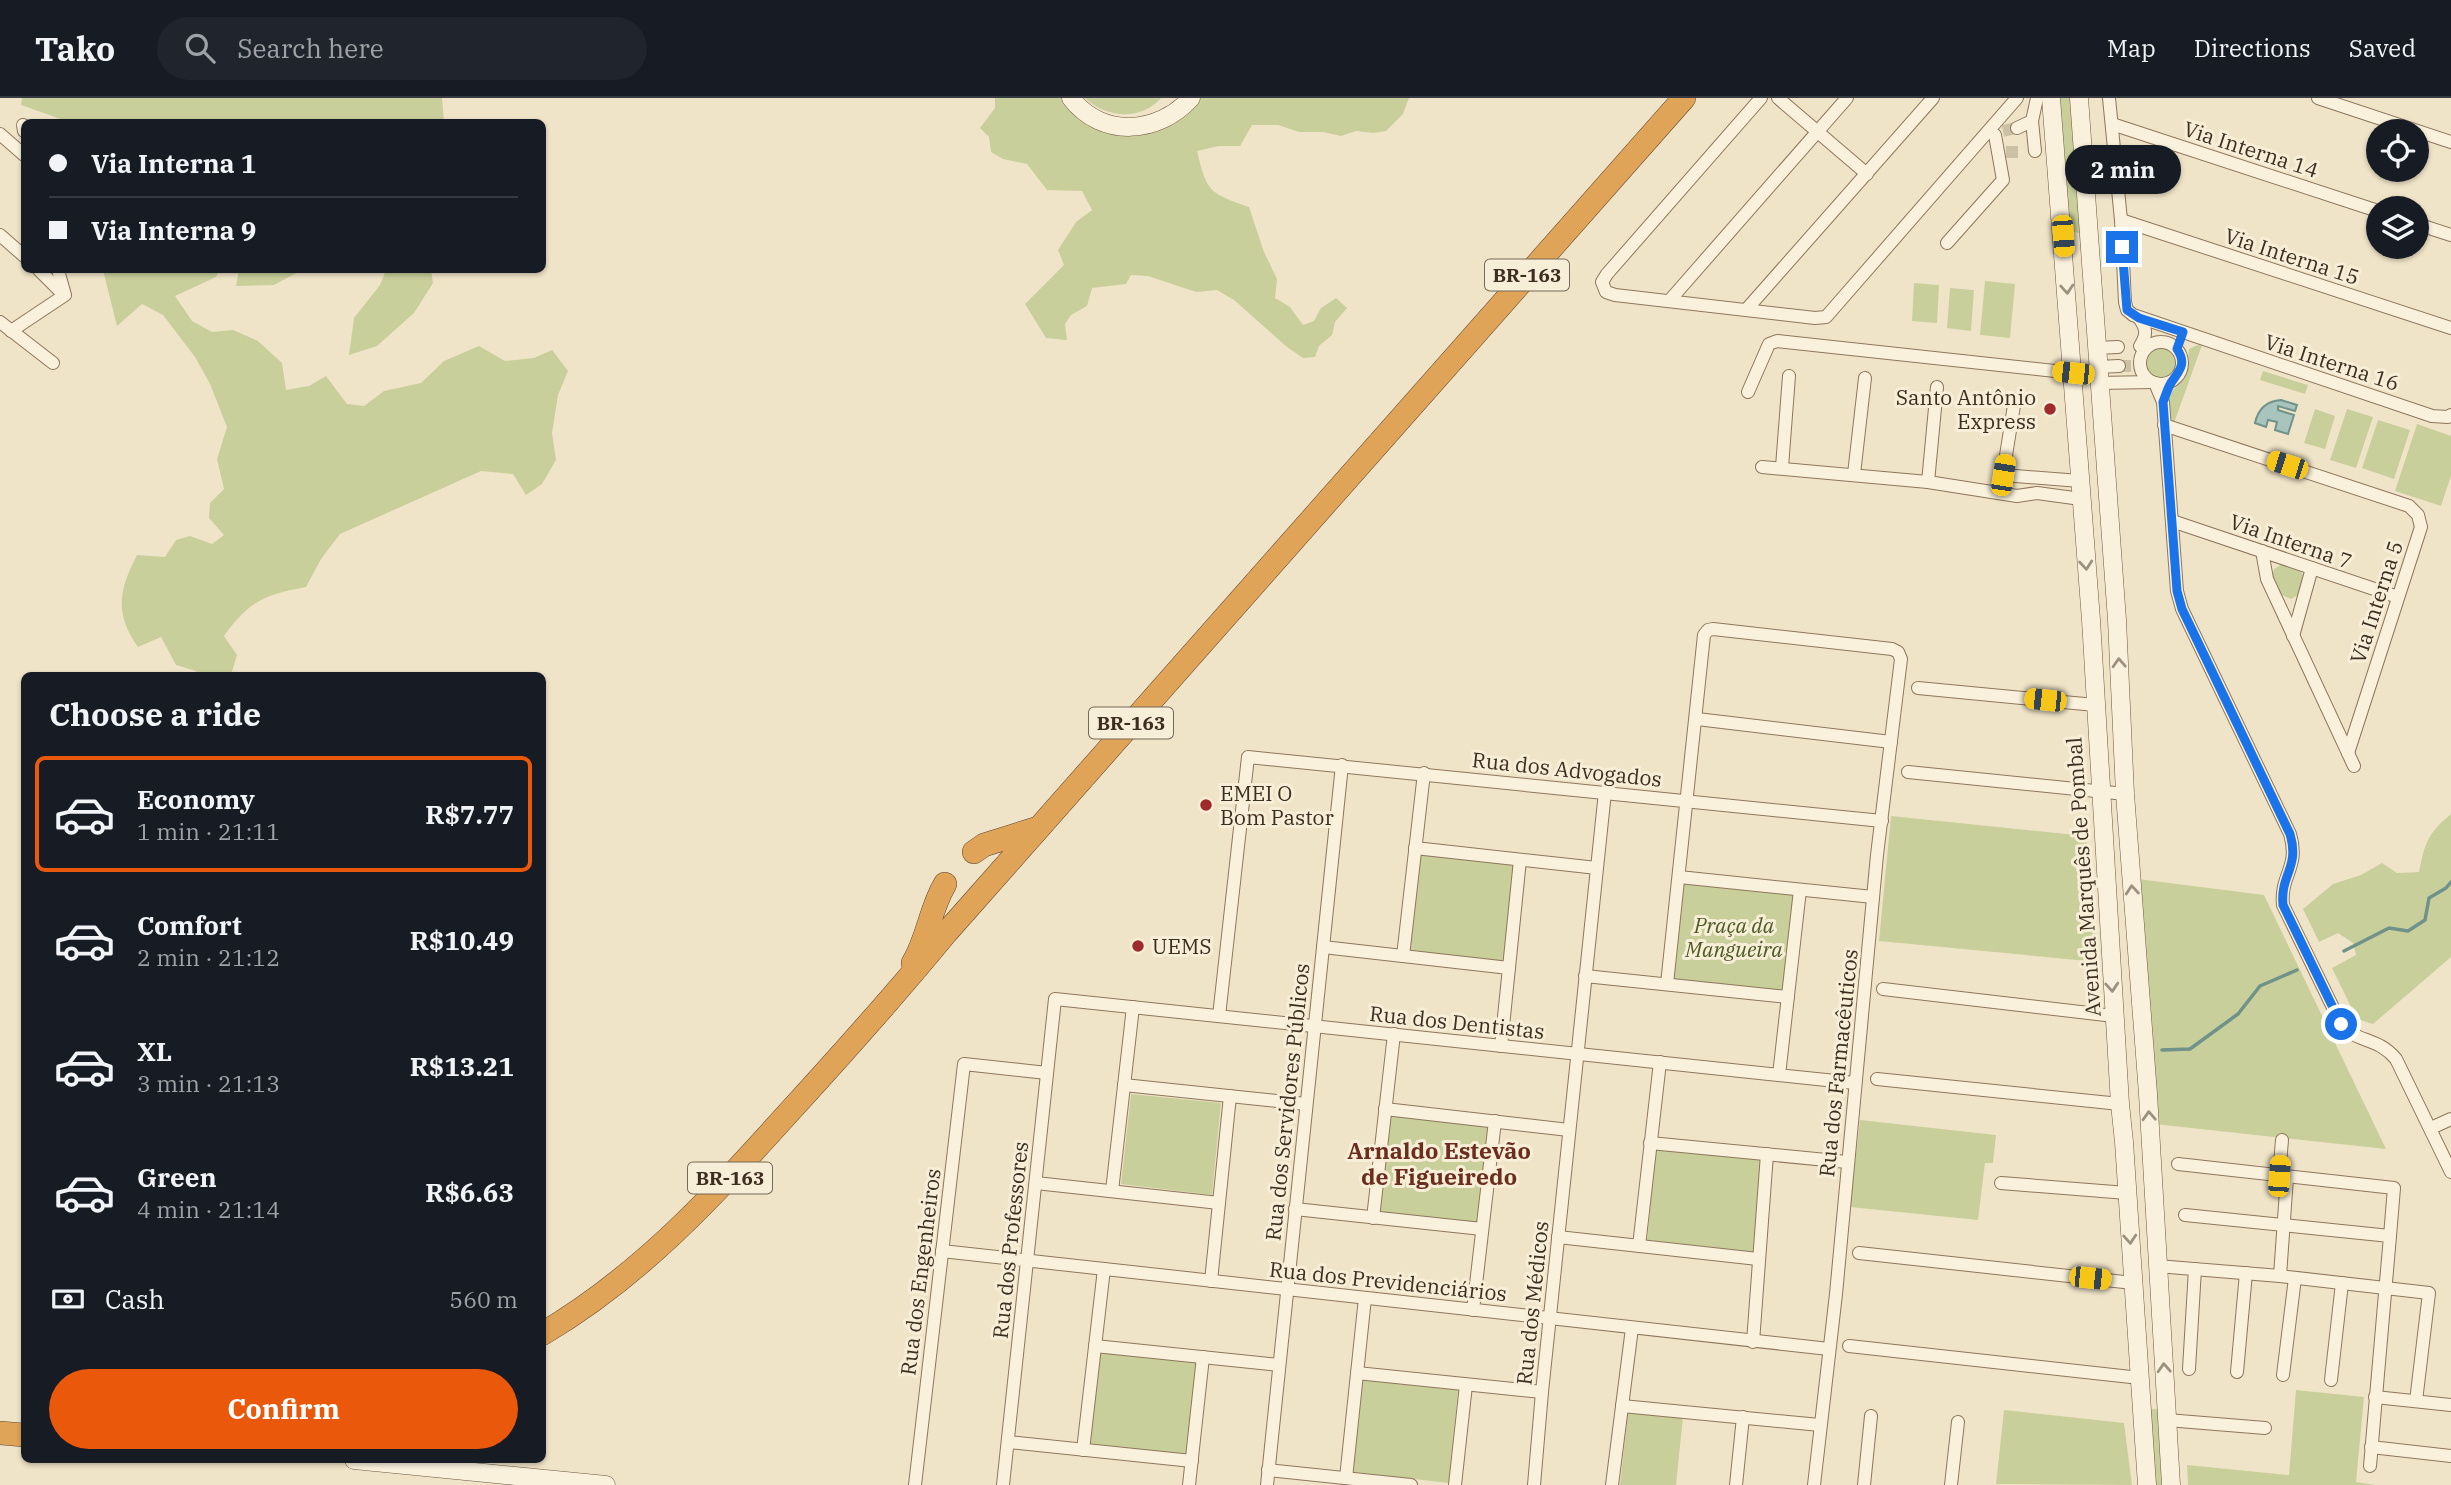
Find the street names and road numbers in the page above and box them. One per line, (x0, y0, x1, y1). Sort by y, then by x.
street label: Via Interna 14 (2180, 114, 2322, 184)
street label: Via Interna 15 (2221, 221, 2363, 291)
road number: BR-163 (1485, 260, 1569, 290)
street label: Via Interna 16 (2261, 327, 2403, 397)
street label: Via Interna 7 (2226, 507, 2356, 575)
street label: Via Interna 5 (2343, 537, 2409, 667)
road number: BR-163 (1089, 708, 1173, 738)
street label: Avenida Marquês de Pombal (2059, 736, 2107, 1018)
street label: Rua dos Advogados (1471, 745, 1663, 793)
street label: Rua dos Farmacêuticos (1812, 948, 1864, 1178)
street label: Rua dos Servidores Públicos (1258, 962, 1316, 1242)
street label: Rua dos Dentistas (1368, 999, 1546, 1045)
street label: Rua dos Professores (986, 1140, 1034, 1340)
road number: BR-163 (688, 1162, 772, 1194)
street label: Rua dos Engenheiros (893, 1167, 947, 1377)
street label: Rua dos Médicos (1509, 1220, 1555, 1386)
street label: Rua dos Previdenciários (1268, 1255, 1508, 1307)

